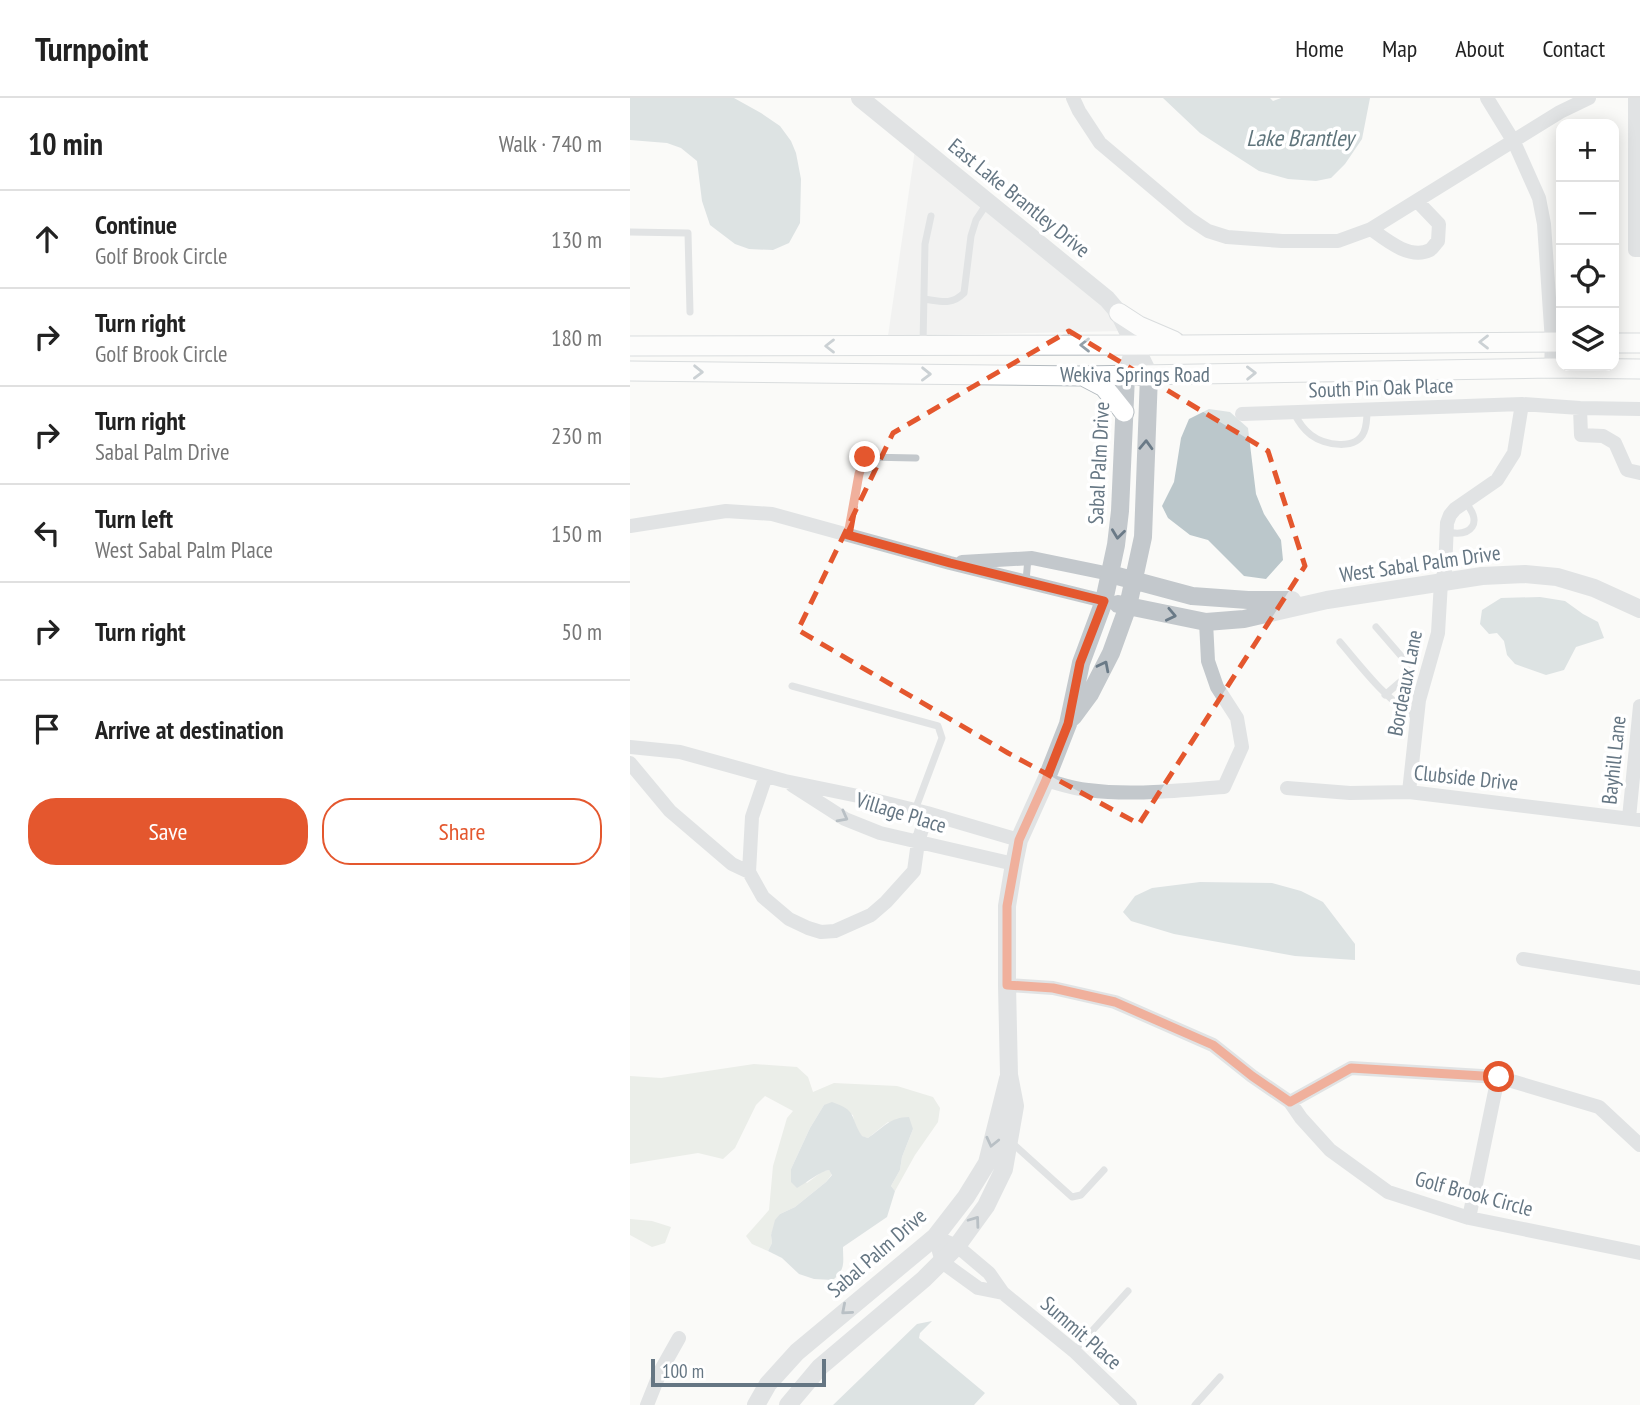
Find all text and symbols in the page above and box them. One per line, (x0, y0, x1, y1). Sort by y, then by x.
text: Turnpoint (35, 27, 148, 70)
text: Home (1295, 33, 1344, 64)
text: Map (1382, 33, 1417, 64)
text: About (1455, 33, 1504, 64)
text: Contact (1542, 33, 1605, 64)
map controls (1556, 119, 1619, 371)
button: + (1556, 119, 1619, 182)
water label: Lake Brantley (1246, 123, 1357, 152)
text: 10 min (28, 124, 103, 163)
text: Walk · 740 m (499, 129, 602, 158)
street label: East Lake Brantley Drive (943, 132, 1096, 263)
button: − (1556, 182, 1619, 245)
text: Continue (95, 208, 177, 241)
icon: ahead (28, 220, 66, 258)
text: 130 m (551, 225, 602, 254)
text: Golf Brook Circle (95, 241, 228, 270)
button: locate (1556, 245, 1619, 308)
text: Turn right (95, 306, 186, 339)
button: layers (1556, 308, 1619, 371)
icon: right (28, 318, 66, 356)
text: 180 m (551, 323, 602, 352)
one-way arrow (1478, 334, 1489, 350)
one-way arrow (1079, 337, 1090, 353)
one-way arrow (824, 338, 835, 354)
text: Golf Brook Circle (95, 339, 228, 368)
street label: Wekiva Springs Road (1060, 361, 1210, 388)
one-way arrow (693, 364, 704, 380)
one-way arrow (921, 366, 931, 382)
one-way arrow (1246, 366, 1257, 381)
street label: South Pin Oak Place (1308, 371, 1454, 404)
street label: Sabal Palm Drive (1082, 401, 1115, 525)
text: Turn right (95, 404, 186, 437)
icon: right (28, 416, 66, 454)
text: 230 m (551, 421, 602, 450)
text: Sabal Palm Drive (95, 437, 229, 466)
one-way arrow (1139, 440, 1154, 451)
route end (849, 441, 880, 472)
text: Turn left (95, 502, 173, 535)
icon: left (28, 514, 66, 552)
text: 150 m (551, 519, 602, 548)
one-way arrow (1110, 528, 1125, 540)
text: West Sabal Palm Place (95, 535, 273, 564)
street label: West Sabal Palm Drive (1338, 539, 1502, 588)
one-way arrow (1165, 606, 1177, 621)
icon: right (28, 612, 66, 650)
text: Turn right (95, 615, 186, 648)
text: 50 m (561, 617, 602, 646)
street label: Bordeaux Lane (1381, 628, 1428, 738)
one-way arrow (1095, 661, 1109, 673)
icon: arrive (28, 710, 66, 748)
text: Arrive at destination (95, 713, 284, 746)
street label: Bayhill Lane (1595, 714, 1632, 806)
street label: Clubside Drive (1413, 759, 1520, 796)
street label: Village Place (852, 786, 950, 839)
button: Save (28, 798, 308, 865)
button: Share (322, 798, 602, 865)
one-way arrow (836, 808, 848, 822)
route start (1483, 1061, 1514, 1092)
one-way arrow (986, 1136, 1001, 1148)
street label: Golf Brook Circle (1412, 1165, 1536, 1222)
street label: Sabal Palm Drive (822, 1202, 932, 1303)
one-way arrow (967, 1216, 980, 1229)
street label: Summit Place (1035, 1290, 1127, 1375)
one-way arrow (842, 1302, 855, 1314)
scale bar (651, 1356, 826, 1388)
text: 100 m (662, 1359, 704, 1383)

